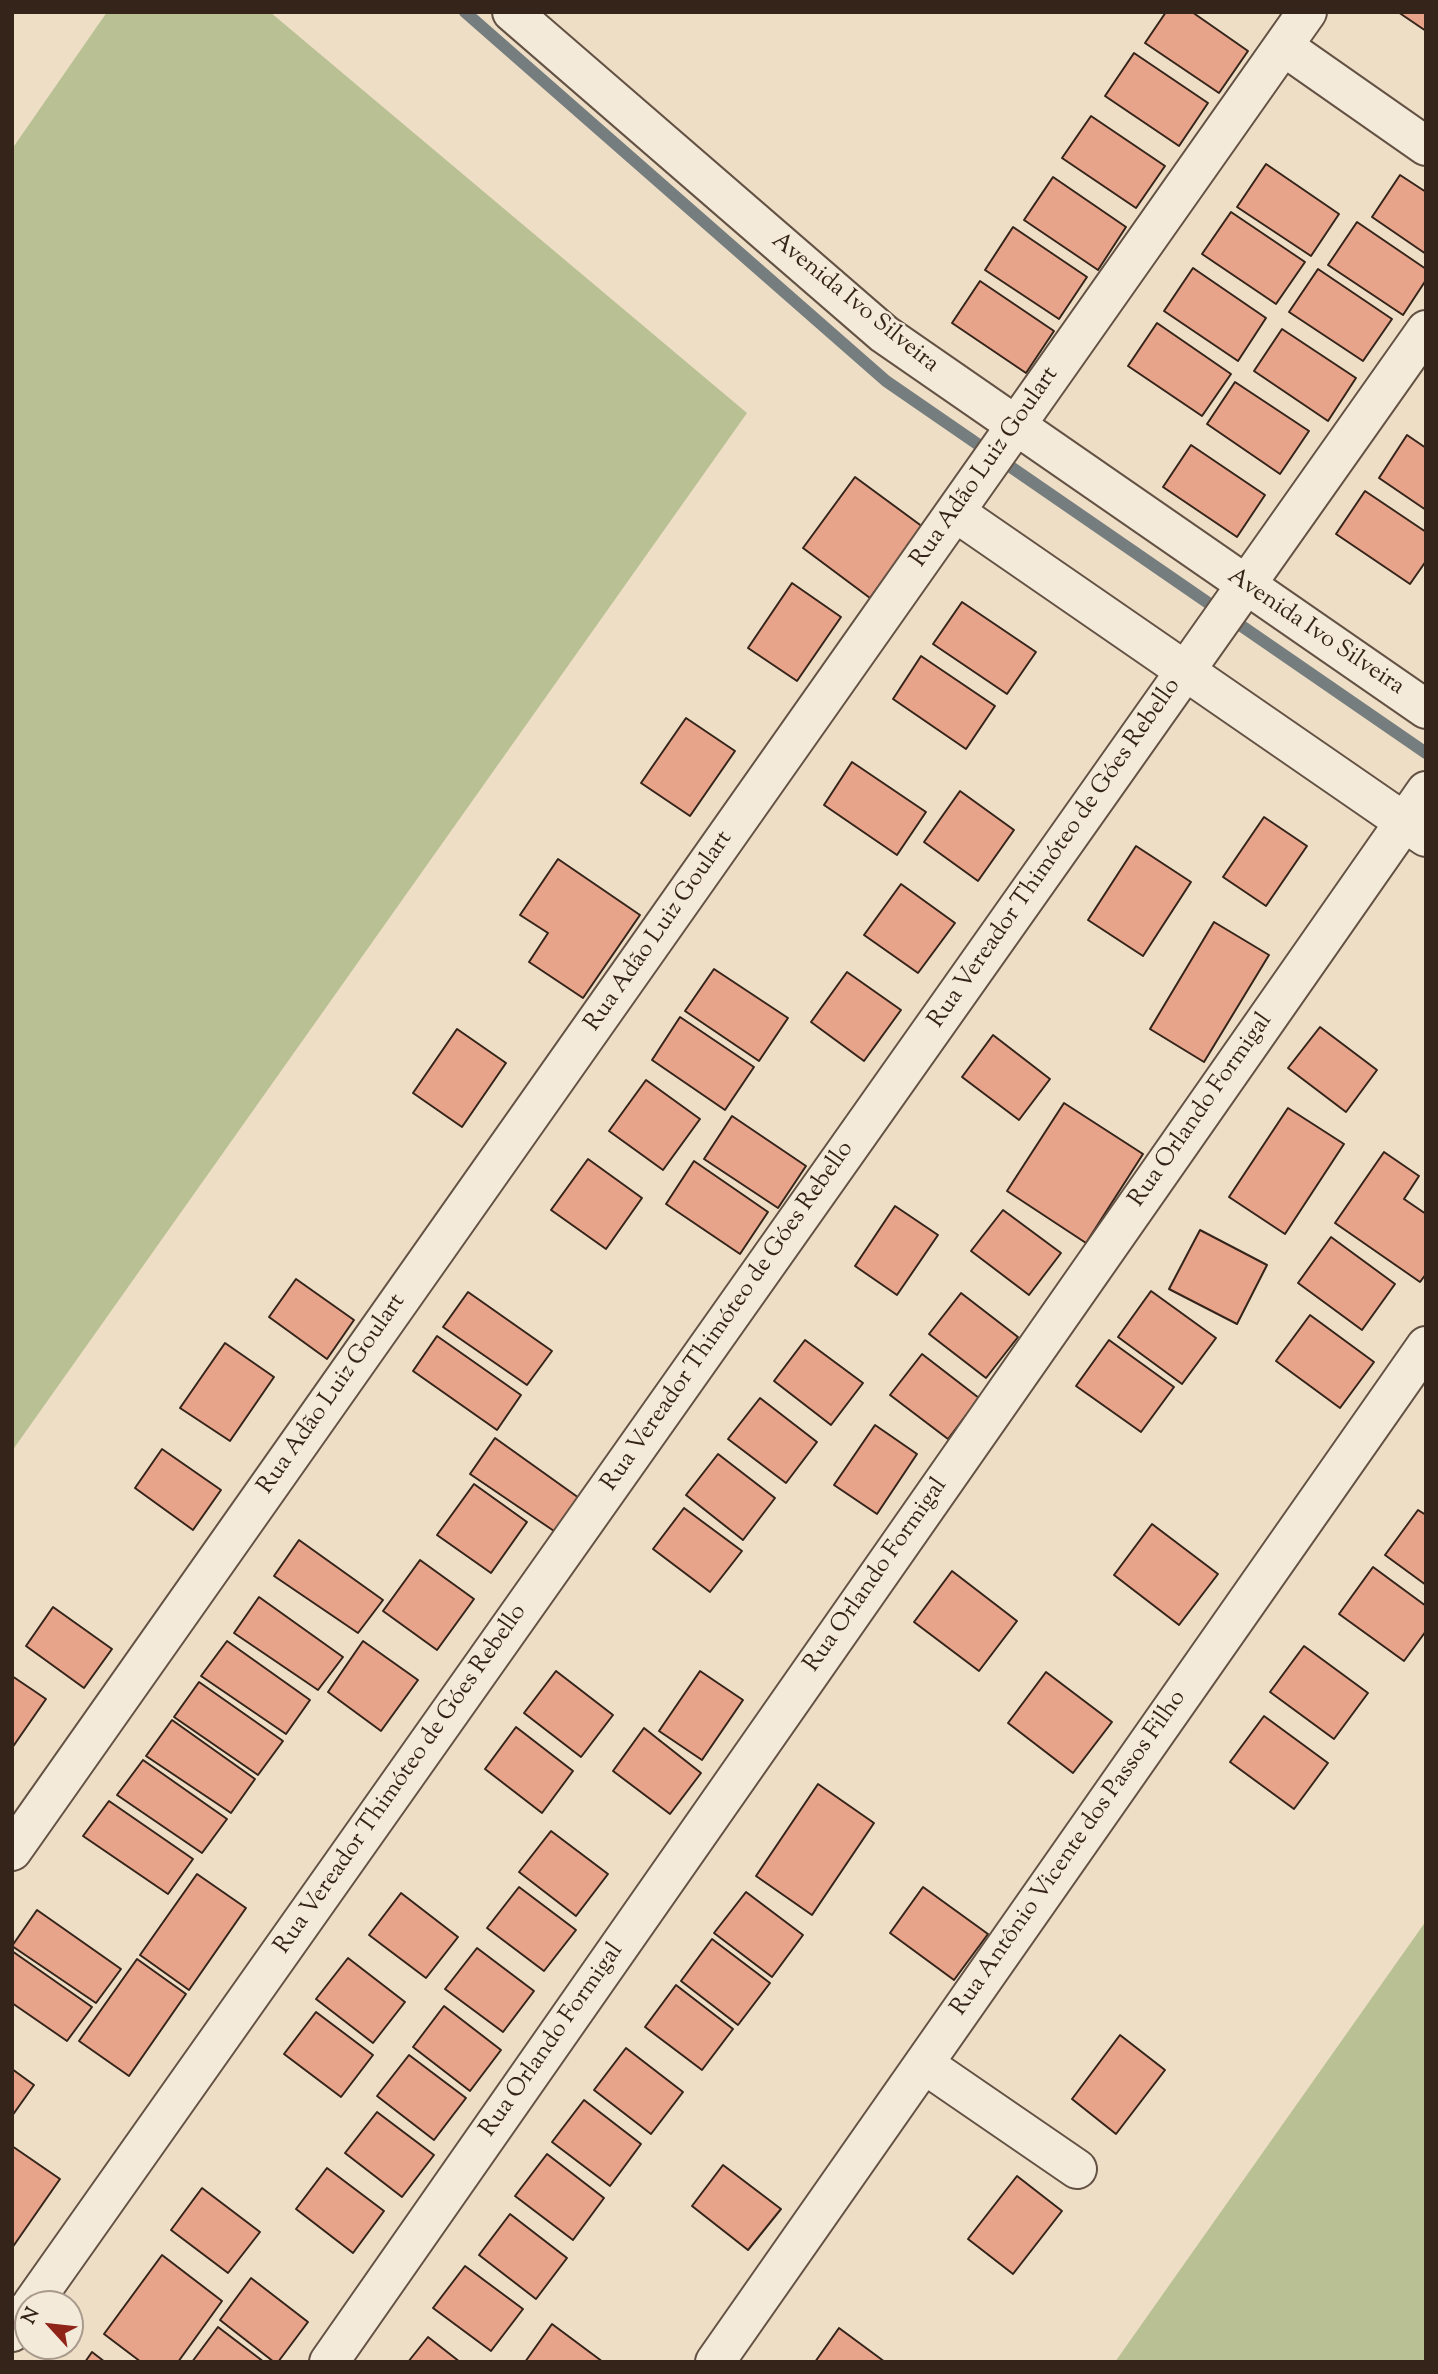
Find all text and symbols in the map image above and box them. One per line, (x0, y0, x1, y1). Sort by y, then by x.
street label: Avenida Ivo Silveira (764, 228, 944, 380)
street label: Rua Adão Luiz Goulart (906, 362, 1066, 574)
street label: Avenida Ivo Silveira (1221, 563, 1409, 703)
street label: Rua Vereador Thimóteo de Góes Rebello (924, 674, 1188, 1034)
street label: Rua Adão Luiz Goulart (580, 826, 740, 1038)
street label: Rua Orlando Formigal (1124, 1008, 1280, 1214)
street label: Rua Vereador Thimóteo de Góes Rebello (597, 1137, 861, 1497)
street label: Rua Adão Luiz Goulart (253, 1289, 413, 1501)
street label: Rua Orlando Formigal (799, 1473, 955, 1679)
street label: Rua Vereador Thimóteo de Góes Rebello (270, 1600, 534, 1960)
street label: Rua Antônio Vicente dos Passos Filho (946, 1686, 1194, 2022)
street label: Rua Orlando Formigal (475, 1938, 631, 2144)
north arrow (14, 2290, 84, 2360)
text: N (16, 2303, 47, 2329)

